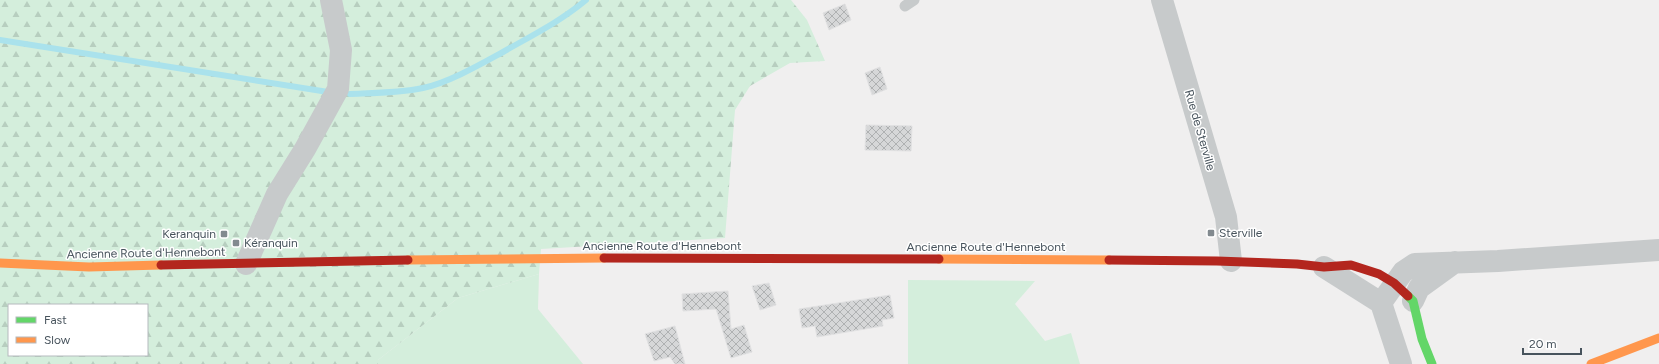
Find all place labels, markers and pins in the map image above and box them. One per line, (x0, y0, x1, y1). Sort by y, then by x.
place label: Sterville (1219, 226, 1263, 240)
place label: Keranquin (162, 227, 216, 241)
marker: Sterville (1206, 228, 1216, 238)
marker: Keranquin (219, 229, 229, 239)
place label: Kéranquin (244, 236, 298, 250)
marker: Kéranquin (231, 238, 241, 248)

